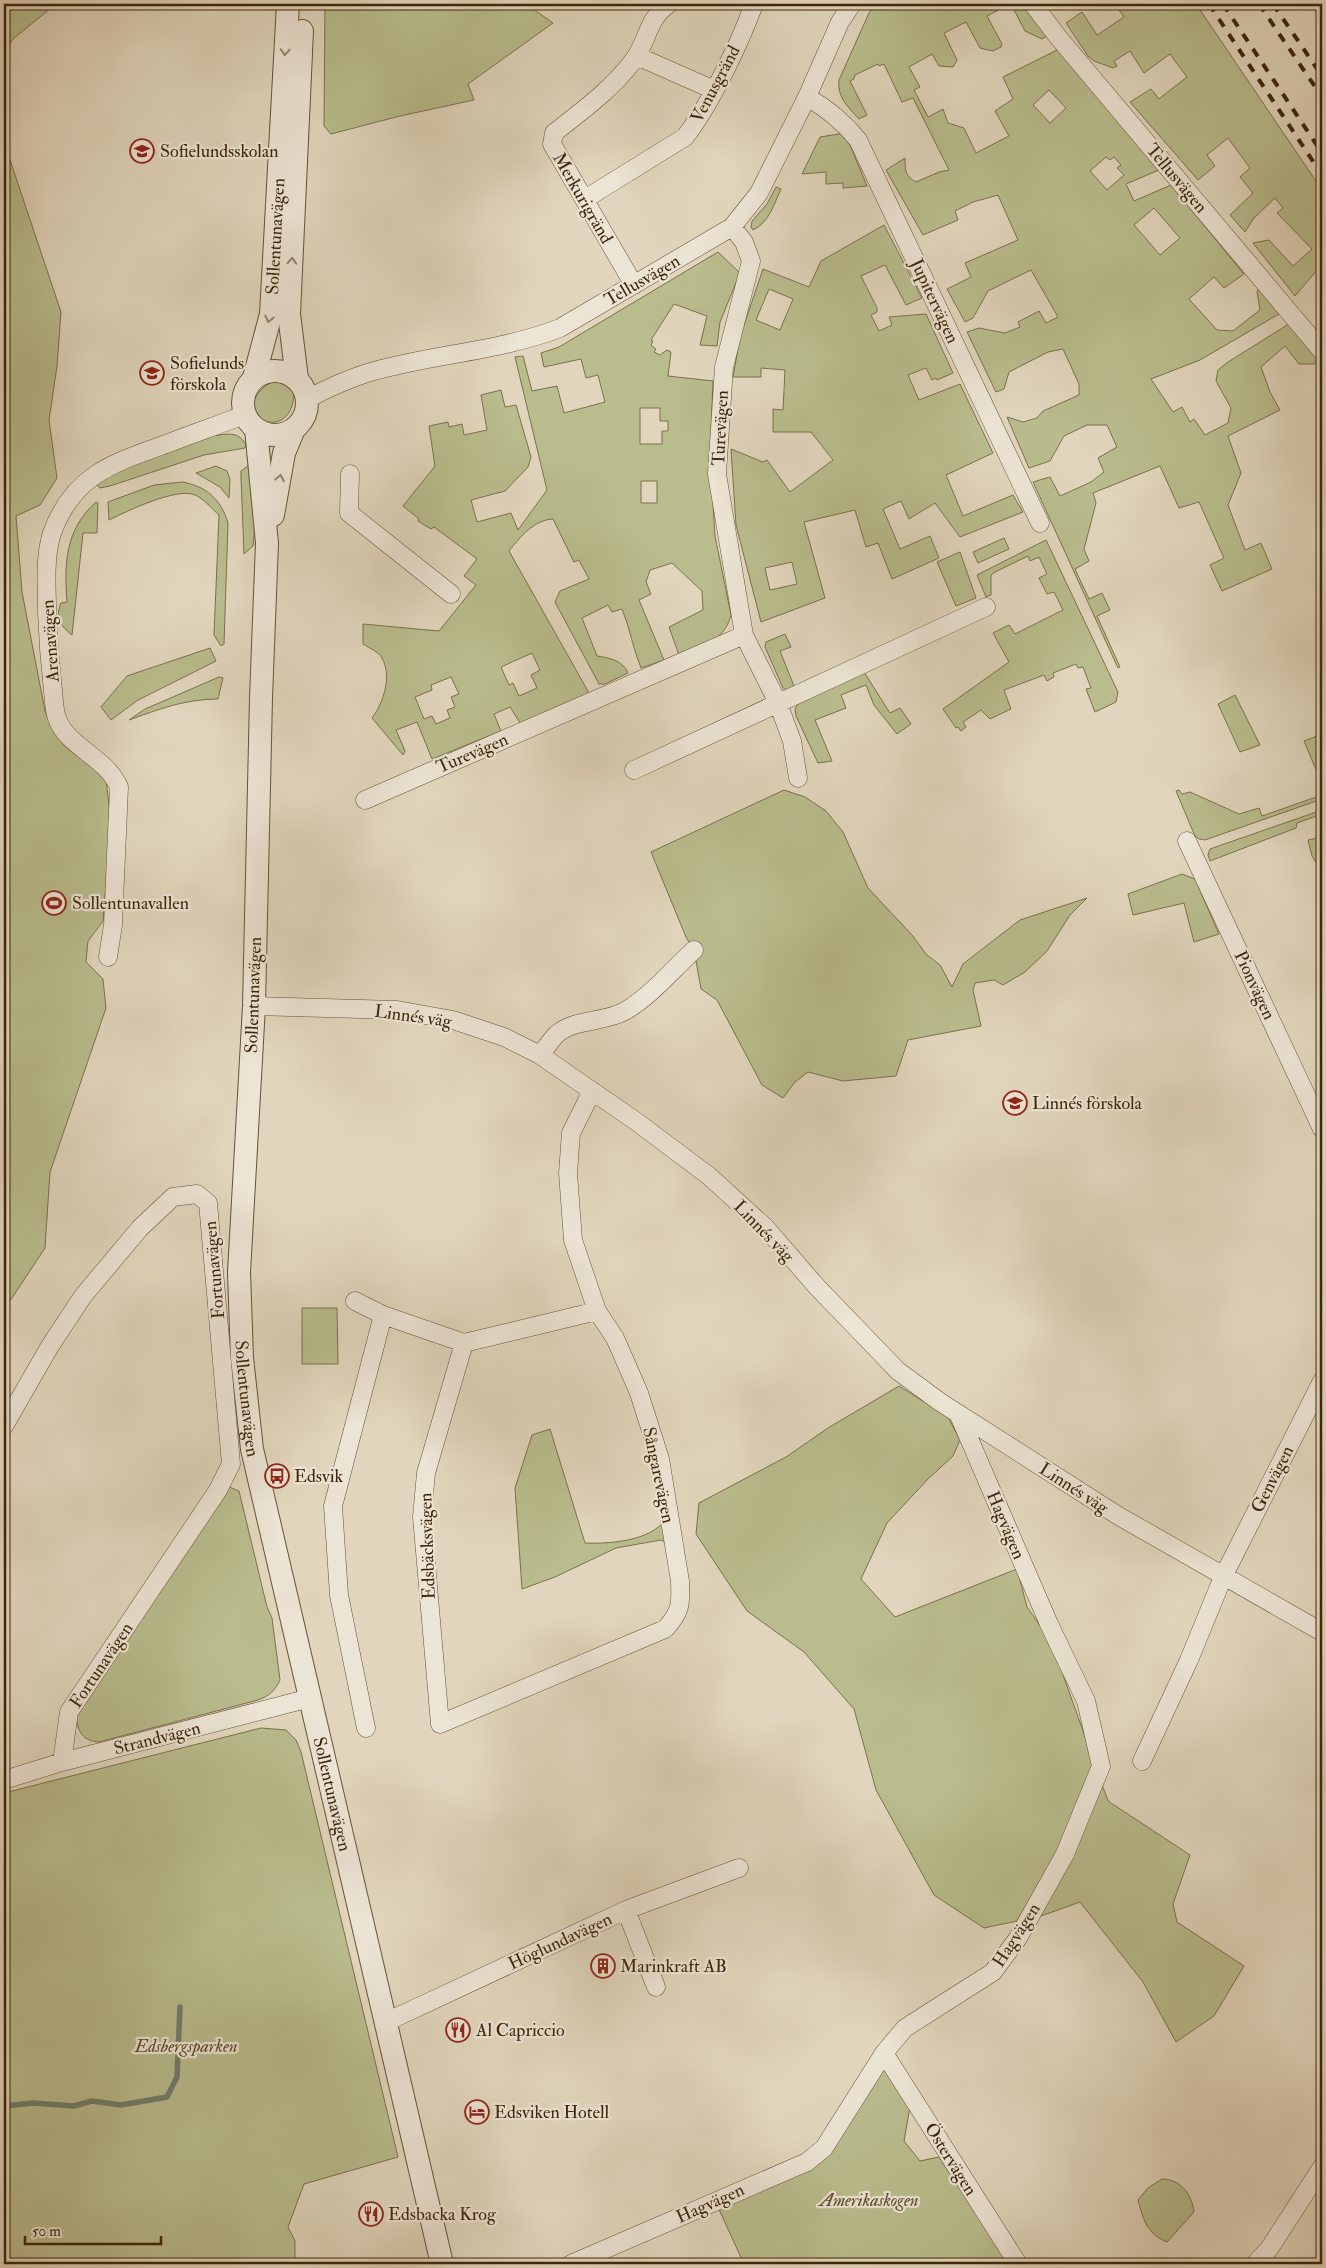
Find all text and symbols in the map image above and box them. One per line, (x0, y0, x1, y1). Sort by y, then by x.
street label: Venusgränd (685, 41, 745, 127)
one-way arrow (280, 49, 291, 57)
school or university icon: Sofielundsskolan (129, 138, 155, 164)
street label: Tellusvägen (1141, 139, 1212, 218)
place label: Sofielundsskolan (160, 140, 279, 163)
street label: Merkurigränd (547, 148, 618, 248)
street label: Sollentunavägen (261, 177, 290, 295)
street label: Tellusvägen (600, 249, 684, 311)
street label: Jupitervägen (904, 254, 964, 347)
one-way arrow (286, 257, 297, 265)
one-way arrow (264, 315, 275, 324)
place label: Sofielunds förskola (170, 352, 244, 396)
school or university icon: Sofielunds förskola (139, 360, 165, 386)
street label: Turevägen (707, 390, 734, 466)
one-way arrow (274, 474, 284, 482)
street label: Arenavägen (36, 599, 65, 684)
street label: Turevägen (433, 728, 512, 779)
sports icon: Sollentunavallen (41, 890, 67, 916)
place label: Sollentunavallen (72, 892, 189, 915)
street label: Sollentunavägen (240, 936, 267, 1054)
street label: Pionvägen (1229, 947, 1281, 1023)
street label: Linnés väg (373, 1000, 454, 1033)
school or university icon: Linnés förskola (1002, 1090, 1028, 1116)
place label: Linnés förskola (1032, 1092, 1143, 1115)
street label: Linnés väg (728, 1195, 800, 1268)
street label: Fortunavägen (199, 1220, 230, 1320)
street label: Sollentunavägen (229, 1340, 264, 1459)
street label: Sångarevägen (637, 1425, 680, 1525)
street label: Genvägen (1246, 1442, 1299, 1517)
street label: Linnés väg (1035, 1458, 1114, 1520)
bus stop icon: Edsvik (264, 1463, 290, 1489)
place label: Edsvik (294, 1465, 344, 1488)
street label: Hagvägen (981, 1488, 1030, 1563)
street label: Edsbäcksvägen (414, 1492, 441, 1600)
street label: Fortunavägen (64, 1618, 138, 1713)
street label: Strandvägen (111, 1717, 203, 1760)
street label: Sollentunavägen (307, 1735, 356, 1854)
street label: Hagvägen (987, 1899, 1046, 1972)
street label: Höglundavägen (505, 1907, 616, 1976)
building icon: Marinkraft AB (590, 1953, 616, 1979)
place label: Marinkraft AB (620, 1955, 727, 1978)
restaurant icon: Al Capriccio (445, 2017, 471, 2043)
place label: Al Capriccio (475, 2019, 565, 2042)
park label: Edsbergsparken (134, 2035, 237, 2058)
hotel icon: Edsviken Hotell (464, 2099, 490, 2125)
place label: Edsviken Hotell (494, 2101, 610, 2124)
street label: Östervägen (919, 2118, 982, 2200)
street label: Hagvägen (673, 2178, 748, 2229)
park label: Amerikaskogen (817, 2189, 919, 2212)
restaurant icon: Edsbacka Krog (358, 2201, 384, 2227)
place label: Edsbacka Krog (388, 2203, 497, 2226)
scale bar (25, 2213, 161, 2245)
text: 50 m (32, 2222, 61, 2241)

